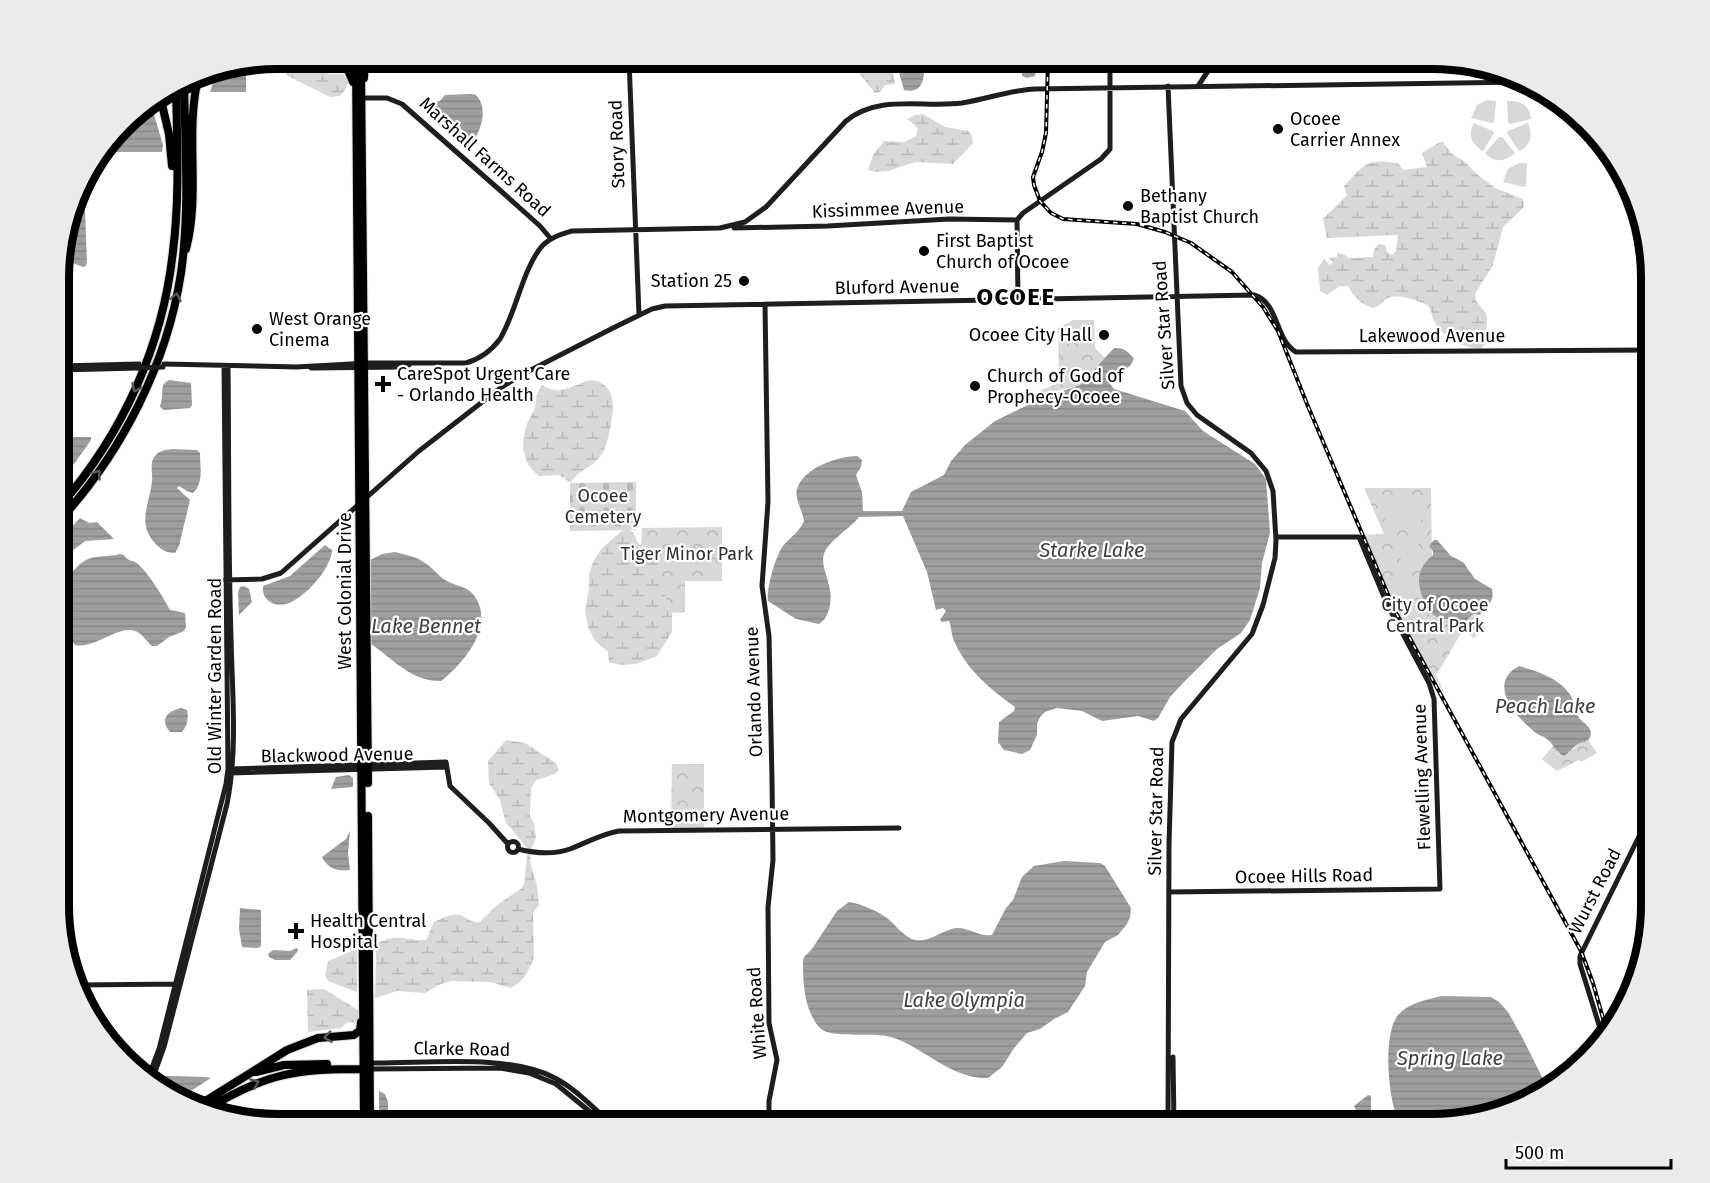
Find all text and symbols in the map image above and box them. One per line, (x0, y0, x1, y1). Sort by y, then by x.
street label: Marshall Farms Road (415, 92, 555, 222)
street label: Story Road (604, 99, 630, 189)
place label: Ocoee Carrier Annex (1290, 108, 1400, 151)
marker: Ocoee Carrier Annex (1271, 122, 1285, 136)
place label: Bethany Baptist Church (1140, 185, 1259, 228)
street label: Kissimmee Avenue (811, 195, 965, 223)
marker: Bethany Baptist Church (1121, 199, 1135, 213)
place label: First Baptist Church of Ocoee (936, 230, 1069, 273)
marker: First Baptist Church of Ocoee (917, 244, 931, 258)
street label: Silver Star Road (1149, 260, 1179, 390)
place label: Station 25 (651, 270, 732, 292)
marker: Station 25 (737, 274, 751, 288)
street label: Bluford Avenue (834, 275, 960, 299)
district label: OCOEE (976, 283, 1056, 311)
one-way arrow (169, 293, 182, 303)
place label: West Orange Cinema (269, 308, 371, 351)
marker: West Orange Cinema (250, 322, 264, 336)
place label: Ocoee City Hall (969, 324, 1092, 346)
street label: Lakewood Avenue (1359, 325, 1505, 347)
marker: Ocoee City Hall (1097, 328, 1111, 342)
place label: CareSpot Urgent Care - Orlando Health (397, 363, 570, 406)
place label: Church of God of Prophecy-Ocoee (987, 365, 1125, 408)
marker: CareSpot Urgent Care - Orlando Health (374, 375, 392, 393)
marker: Church of God of Prophecy-Ocoee (968, 379, 982, 393)
one-way arrow (131, 382, 143, 393)
one-way arrow (90, 470, 101, 481)
park label: Ocoee Cemetery (565, 485, 641, 528)
street label: West Colonial Drive (334, 512, 356, 670)
water label: Starke Lake (1039, 538, 1144, 562)
park label: Tiger Minor Park (621, 543, 754, 565)
street label: Old Winter Garden Road (204, 578, 226, 774)
park label: City of Ocoee Central Park (1381, 594, 1489, 637)
water label: Lake Bennet (371, 614, 482, 638)
street label: Orlando Avenue (741, 626, 767, 758)
water label: Peach Lake (1495, 694, 1595, 718)
street label: Flewelling Avenue (1408, 703, 1436, 851)
street label: Blackwood Avenue (260, 743, 414, 767)
street label: Silver Star Road (1144, 746, 1168, 876)
street label: Montgomery Avenue (623, 803, 789, 827)
street label: Wurst Road (1564, 845, 1626, 937)
street label: Ocoee Hills Road (1235, 864, 1373, 888)
place label: Health Central Hospital (310, 910, 426, 953)
marker: Health Central Hospital (287, 922, 305, 940)
street label: White Road (743, 966, 771, 1060)
water label: Lake Olympia (903, 988, 1025, 1012)
one-way arrow (323, 1030, 332, 1043)
street label: Clarke Road (413, 1037, 511, 1061)
water label: Spring Lake (1396, 1046, 1503, 1070)
one-way arrow (249, 1078, 260, 1090)
scale bar (1506, 1132, 1671, 1170)
text: 500 m (1515, 1142, 1564, 1164)

